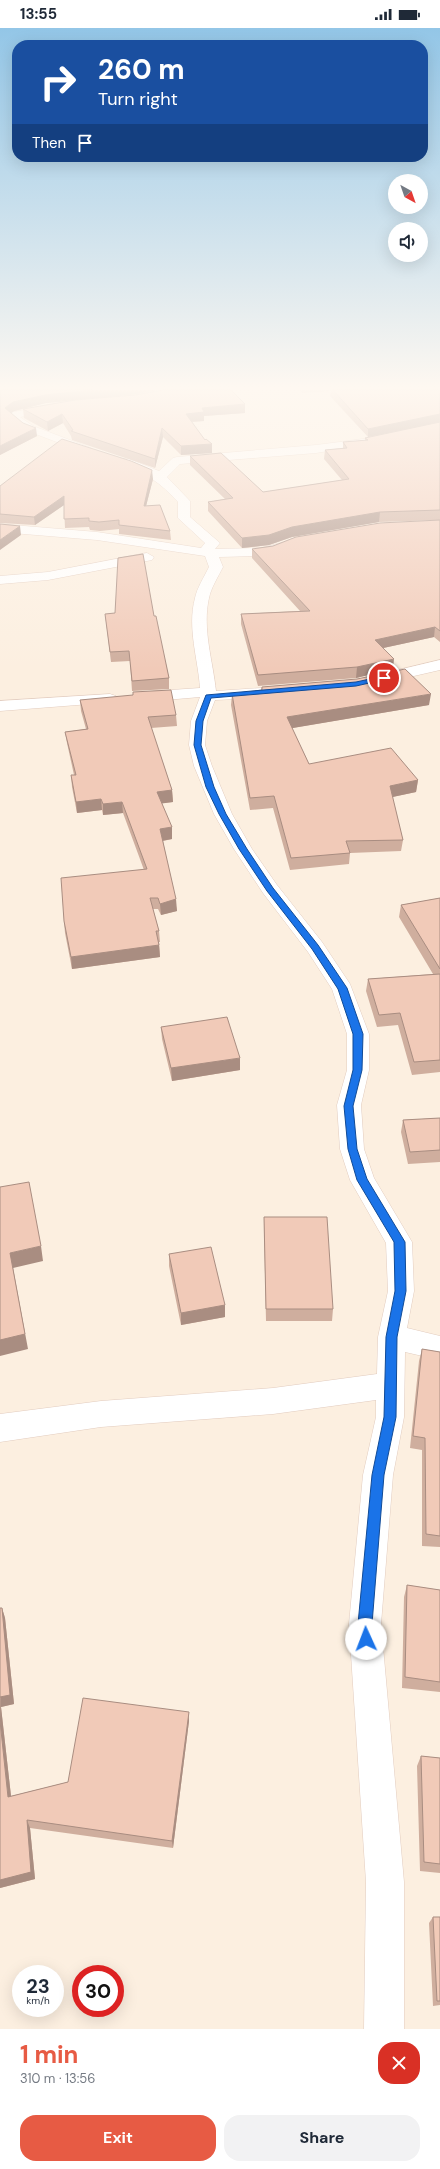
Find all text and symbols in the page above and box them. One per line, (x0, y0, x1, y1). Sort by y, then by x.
text: 13:55 (20, 4, 57, 24)
text: 260 m (98, 51, 185, 88)
icon: right (32, 56, 84, 108)
text: Turn right (98, 87, 178, 111)
icon: arrive (74, 132, 96, 154)
text: Then (32, 133, 66, 153)
north arrow (388, 174, 428, 214)
map controls (388, 174, 428, 262)
button: sound (388, 222, 428, 262)
pin (367, 661, 401, 695)
icon: arrive (373, 667, 395, 689)
position arrow (345, 1618, 387, 1660)
speed limit sign: 30 (72, 1965, 124, 2017)
text: 23 (26, 1973, 50, 1999)
text: km/h (26, 1994, 50, 2007)
text: 1 min (20, 2039, 78, 2070)
button: close (378, 2042, 420, 2084)
text: 310 m · 13:56 (20, 2070, 95, 2087)
button: Exit (20, 2115, 216, 2161)
button: Share (224, 2115, 420, 2161)

